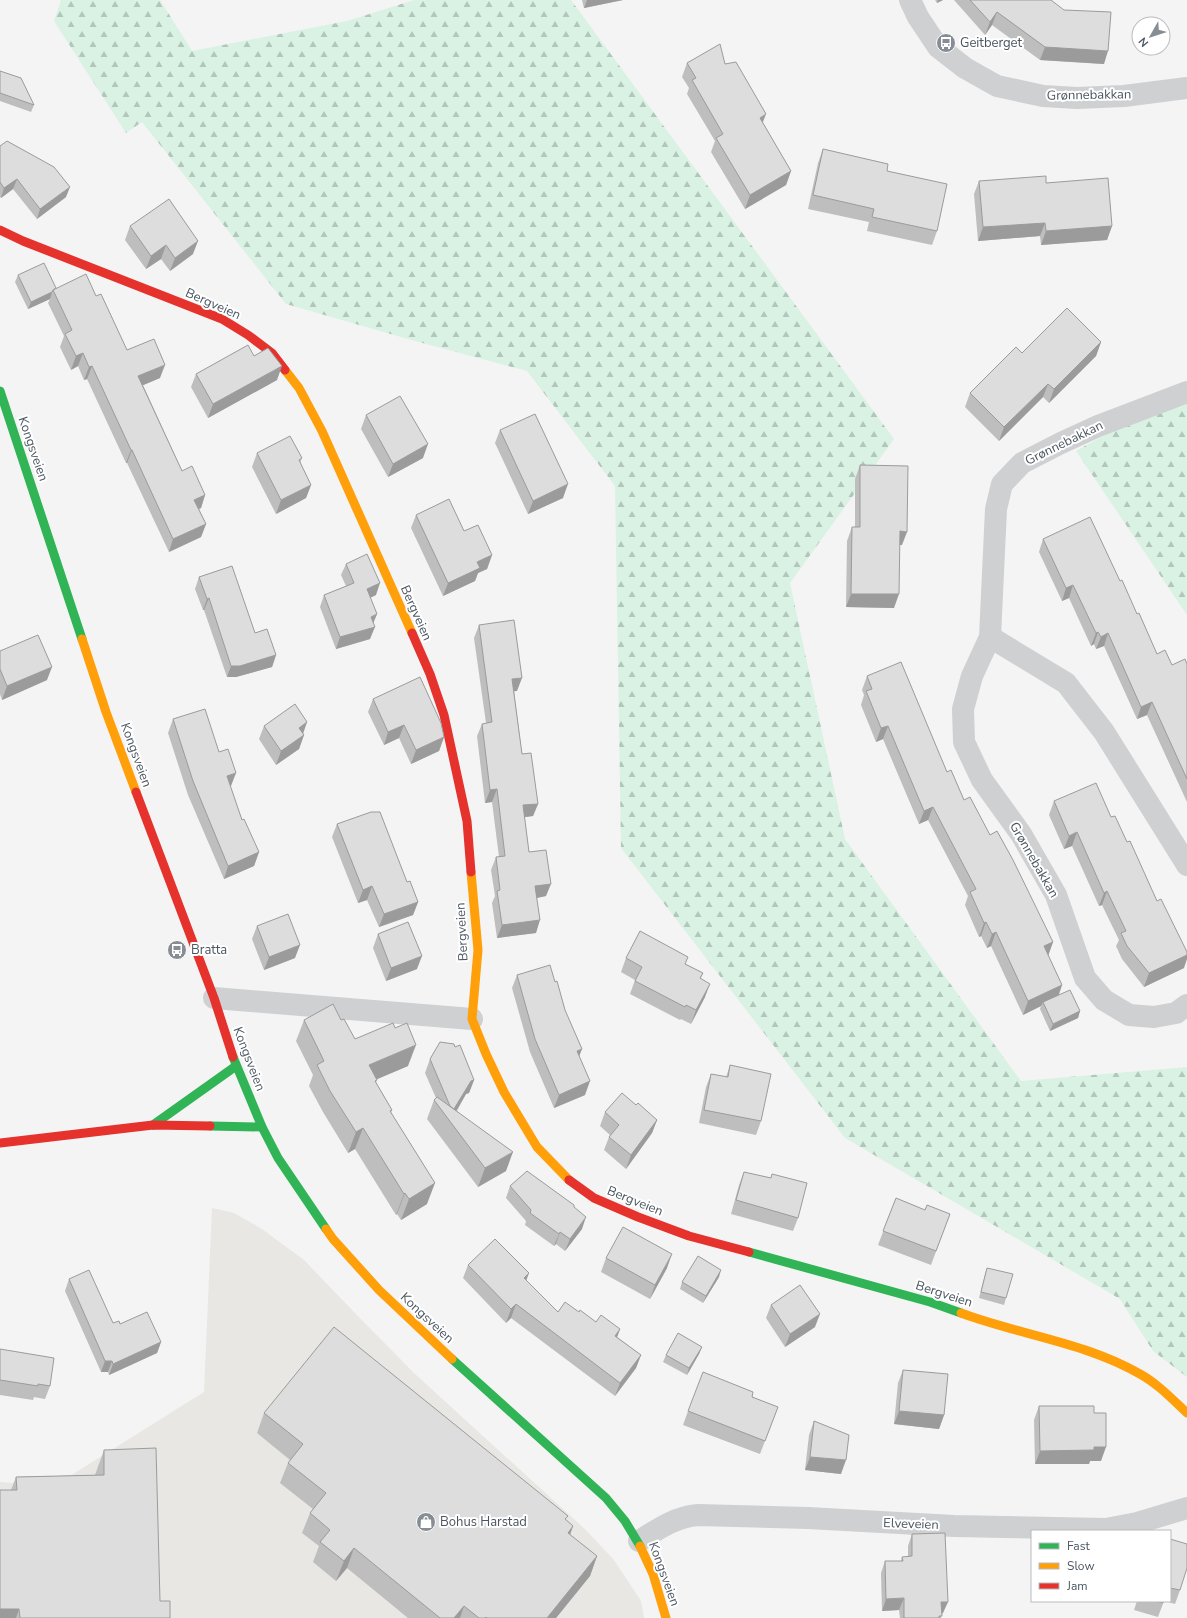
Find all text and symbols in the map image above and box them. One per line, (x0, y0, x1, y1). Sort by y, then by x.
north arrow (1131, 16, 1171, 56)
bus stop icon: Geitberget (935, 32, 957, 54)
place label: Geitberget (960, 34, 1023, 52)
text: N (1135, 34, 1152, 50)
street label: Grønnebakkan (1047, 85, 1131, 105)
street label: Bergveien (183, 284, 243, 324)
street label: Kongsveien (14, 414, 52, 484)
street label: Grønnebakkan (1022, 416, 1106, 470)
street label: Bergveien (396, 583, 436, 643)
street label: Kongsveien (116, 720, 156, 790)
street label: Grønnebakkan (1005, 819, 1063, 901)
street label: Bergveien (451, 902, 473, 962)
bus stop icon: Bratta (166, 939, 188, 961)
place label: Bratta (191, 941, 227, 959)
street label: Kongsveien (229, 1024, 269, 1094)
street label: Bergveien (604, 1182, 666, 1220)
street label: Bergveien (913, 1276, 975, 1312)
street label: Kongsveien (396, 1289, 458, 1347)
shop icon: Bohus Harstad (415, 1511, 437, 1533)
place label: Bohus Harstad (440, 1513, 527, 1531)
street label: Elveveien (883, 1514, 939, 1534)
legend (1031, 1530, 1171, 1602)
text: Fast (1067, 1538, 1090, 1554)
street label: Kongsveien (644, 1539, 684, 1609)
text: Slow (1067, 1558, 1095, 1574)
text: Jam (1066, 1578, 1088, 1594)

